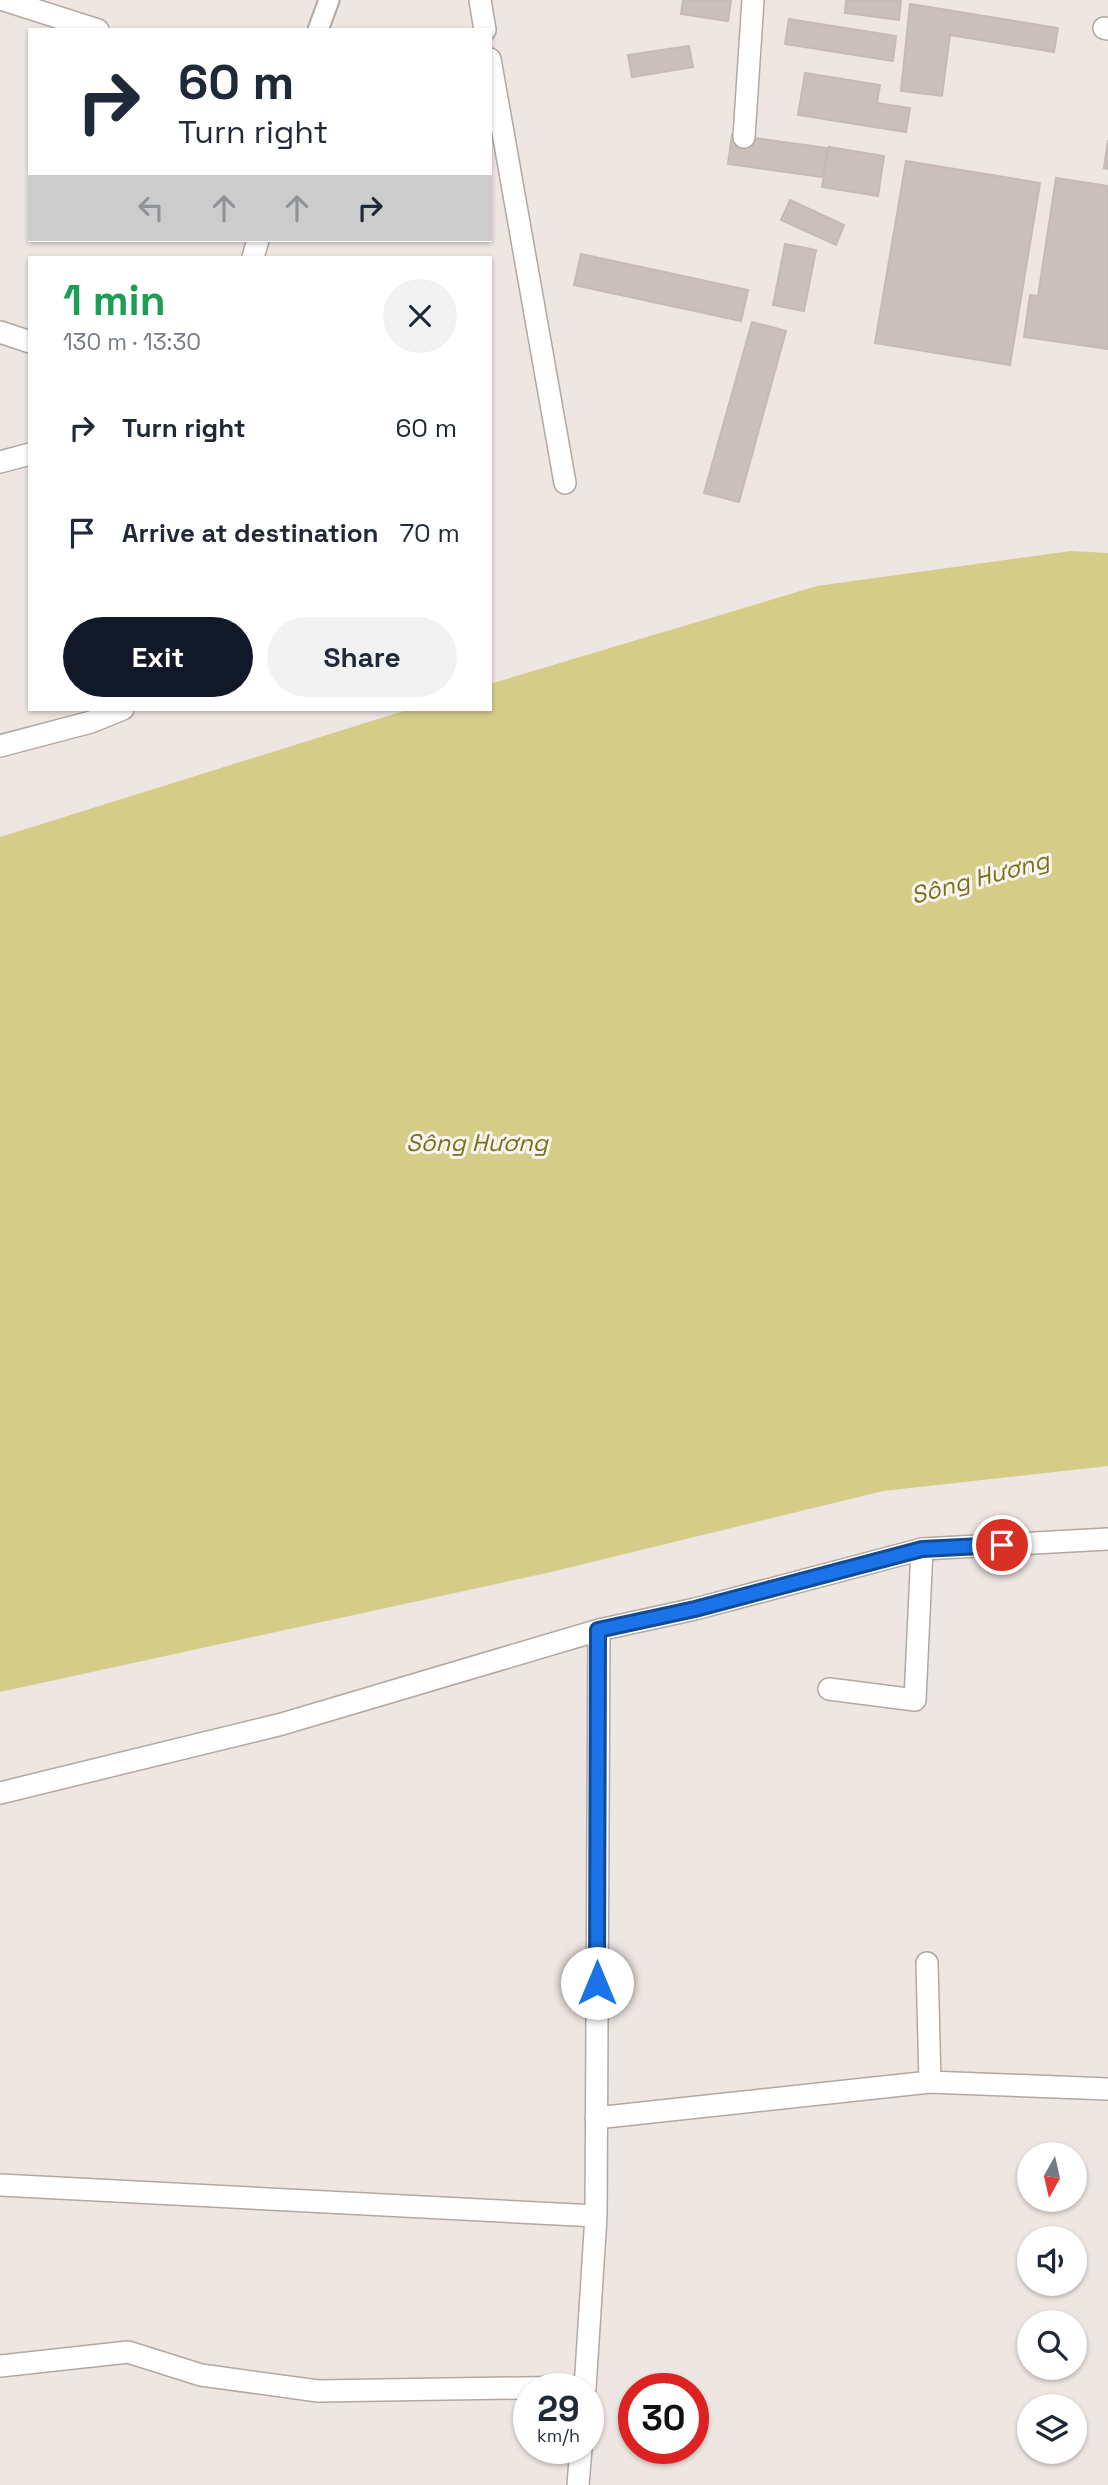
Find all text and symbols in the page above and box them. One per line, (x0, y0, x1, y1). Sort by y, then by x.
text: 60 m (178, 51, 294, 113)
icon: right (63, 56, 154, 147)
text: Turn right (178, 112, 328, 152)
icon: left (132, 189, 170, 227)
icon: ahead (205, 189, 243, 227)
icon: ahead (278, 189, 316, 227)
icon: right (351, 189, 389, 227)
text: 1 min (63, 274, 166, 327)
button: close (383, 279, 457, 353)
text: 130 m · 13:30 (63, 327, 201, 357)
icon: right (63, 409, 101, 447)
text: Turn right (122, 411, 246, 445)
text: 60 m (395, 411, 457, 445)
icon: arrive (63, 514, 101, 552)
text: Arrive at destination (122, 516, 379, 550)
text: 70 m (400, 516, 460, 550)
button: Exit (63, 617, 253, 697)
button: Share (267, 617, 457, 697)
water label: Sông Hương (907, 844, 1054, 911)
water label: Sông Hương (406, 1127, 550, 1158)
pin (972, 1515, 1032, 1575)
icon: arrive (983, 1526, 1021, 1564)
position arrow (560, 1946, 634, 2020)
north arrow (1017, 2142, 1087, 2212)
map controls (1017, 2142, 1087, 2464)
button: sound (1017, 2226, 1087, 2296)
button: search (1017, 2310, 1087, 2380)
speed limit sign: 30 (618, 2373, 709, 2464)
text: 29 (537, 2387, 580, 2431)
button: layers (1017, 2394, 1087, 2464)
text: km/h (537, 2424, 580, 2447)

